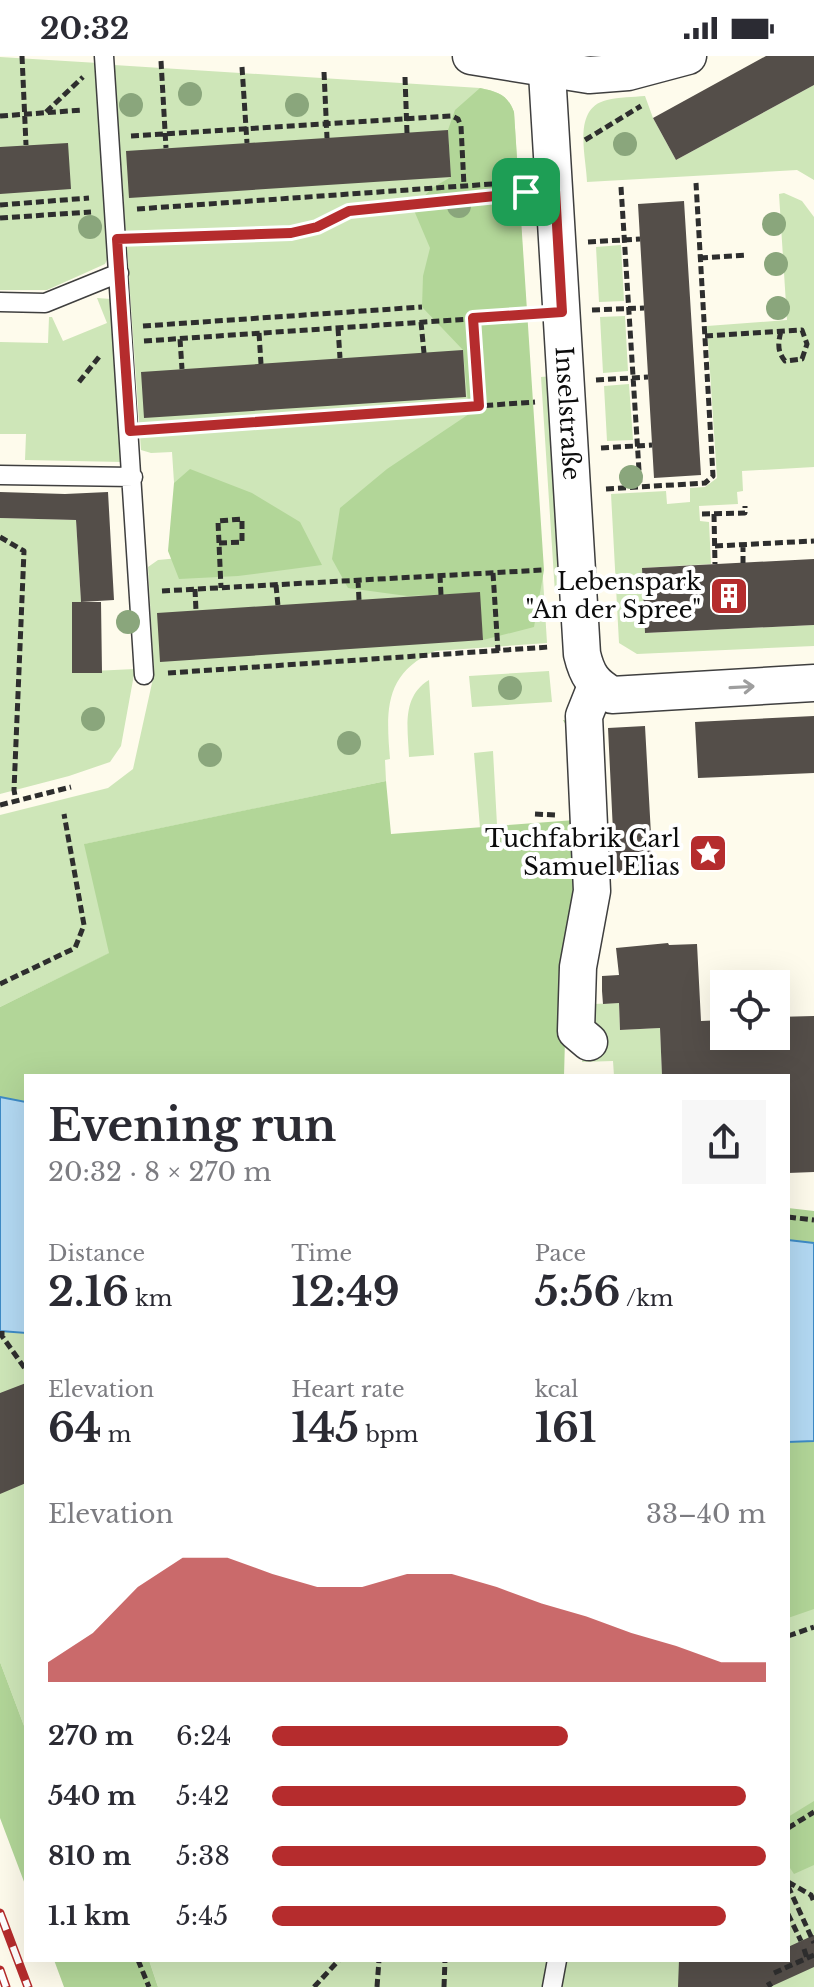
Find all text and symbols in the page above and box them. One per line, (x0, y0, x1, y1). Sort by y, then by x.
text: 20:32 (40, 10, 129, 47)
pin (492, 158, 560, 226)
icon: arrive (504, 170, 548, 214)
street label: Inselstraße (550, 346, 587, 481)
place label: Lebenspark "An der Spree" (525, 567, 701, 624)
building icon: Lebenspark "An der Spree" (708, 575, 750, 617)
one-way arrow (728, 680, 755, 695)
place label: Tuchfabrik Carl Samuel Elias (485, 824, 680, 881)
place icon: Tuchfabrik Carl Samuel Elias (687, 832, 729, 874)
map controls (710, 970, 790, 1050)
button: locate (710, 970, 790, 1050)
text: Evening run (48, 1098, 336, 1153)
button: share (682, 1100, 766, 1184)
text: 20:32 · 8 × 270 m (48, 1156, 272, 1188)
text: Distance (48, 1240, 145, 1267)
text: Time (291, 1240, 352, 1267)
text: Pace (535, 1240, 586, 1267)
text: 2.16 (48, 1267, 129, 1317)
text: 12:49 (291, 1267, 400, 1317)
text: 5:56 (535, 1267, 621, 1317)
text: km (129, 1285, 172, 1312)
text: /km (621, 1285, 673, 1312)
text: Elevation (48, 1376, 154, 1403)
text: Heart rate (291, 1376, 405, 1403)
text: kcal (535, 1376, 579, 1403)
text: 64 (48, 1403, 102, 1453)
text: 145 (291, 1403, 359, 1453)
text: 161 (535, 1403, 597, 1453)
text: m (102, 1421, 131, 1448)
text: bpm (359, 1421, 418, 1448)
text: Elevation (48, 1498, 174, 1530)
text: 33–40 m (646, 1498, 766, 1530)
text: 270 m (48, 1720, 134, 1752)
text: 6:24 (176, 1720, 231, 1752)
text: 540 m (48, 1780, 136, 1812)
text: 5:42 (176, 1780, 229, 1812)
text: 810 m (48, 1840, 131, 1872)
text: 5:38 (176, 1840, 230, 1872)
text: 1.1 km (48, 1900, 130, 1932)
text: 5:45 (176, 1900, 228, 1932)

